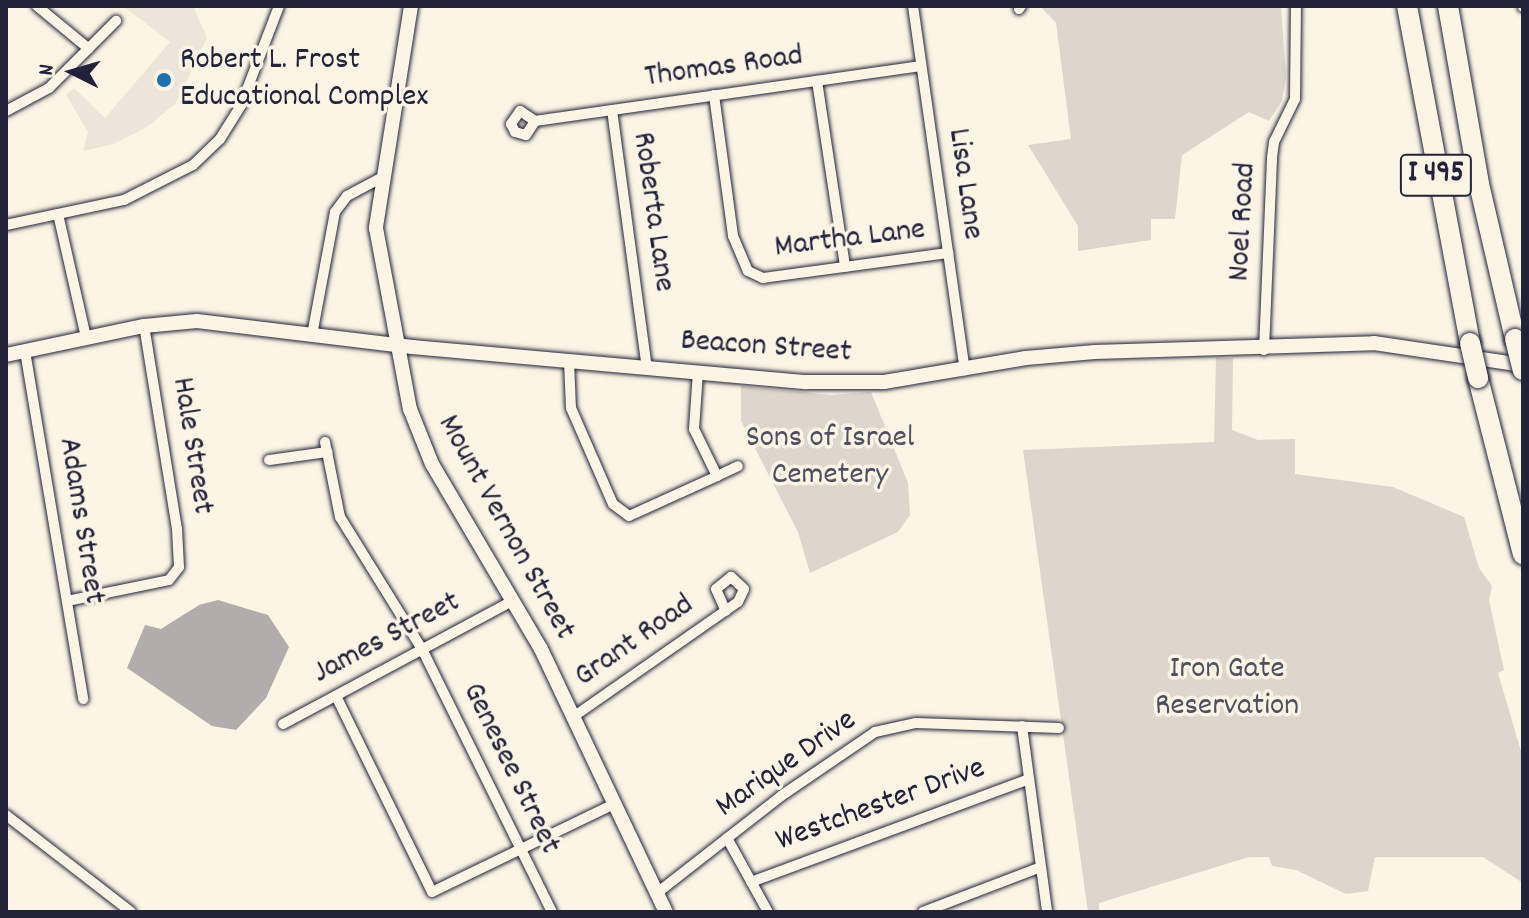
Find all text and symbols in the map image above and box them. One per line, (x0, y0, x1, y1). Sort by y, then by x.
north arrow (32, 32, 112, 112)
street label: Thomas Road (642, 38, 806, 98)
place label: Robert L. Frost Educational Complex (180, 43, 428, 118)
text: N (32, 63, 64, 77)
marker: Robert L. Frost Educational Complex (155, 71, 173, 89)
street label: Lisa Lane (937, 126, 991, 242)
street label: Roberta Lane (622, 130, 682, 294)
road number: I 495 (1398, 149, 1474, 201)
street label: Noel Road (1222, 162, 1266, 282)
street label: Martha Lane (773, 212, 927, 268)
street label: Beacon Street (679, 323, 853, 373)
street label: Hale Street (161, 375, 221, 517)
street label: Mount Vernon Street (427, 409, 583, 647)
park label: Sons of Israel Cemetery (746, 421, 914, 496)
street label: Adams Street (48, 435, 112, 607)
street label: James Street (307, 584, 467, 694)
street label: Grant Road (568, 587, 702, 697)
park label: Iron Gate Reservation (1155, 652, 1299, 727)
street label: Genesee Street (452, 677, 568, 861)
street label: Marique Drive (709, 703, 865, 827)
street label: Westchester Drive (771, 750, 991, 862)

